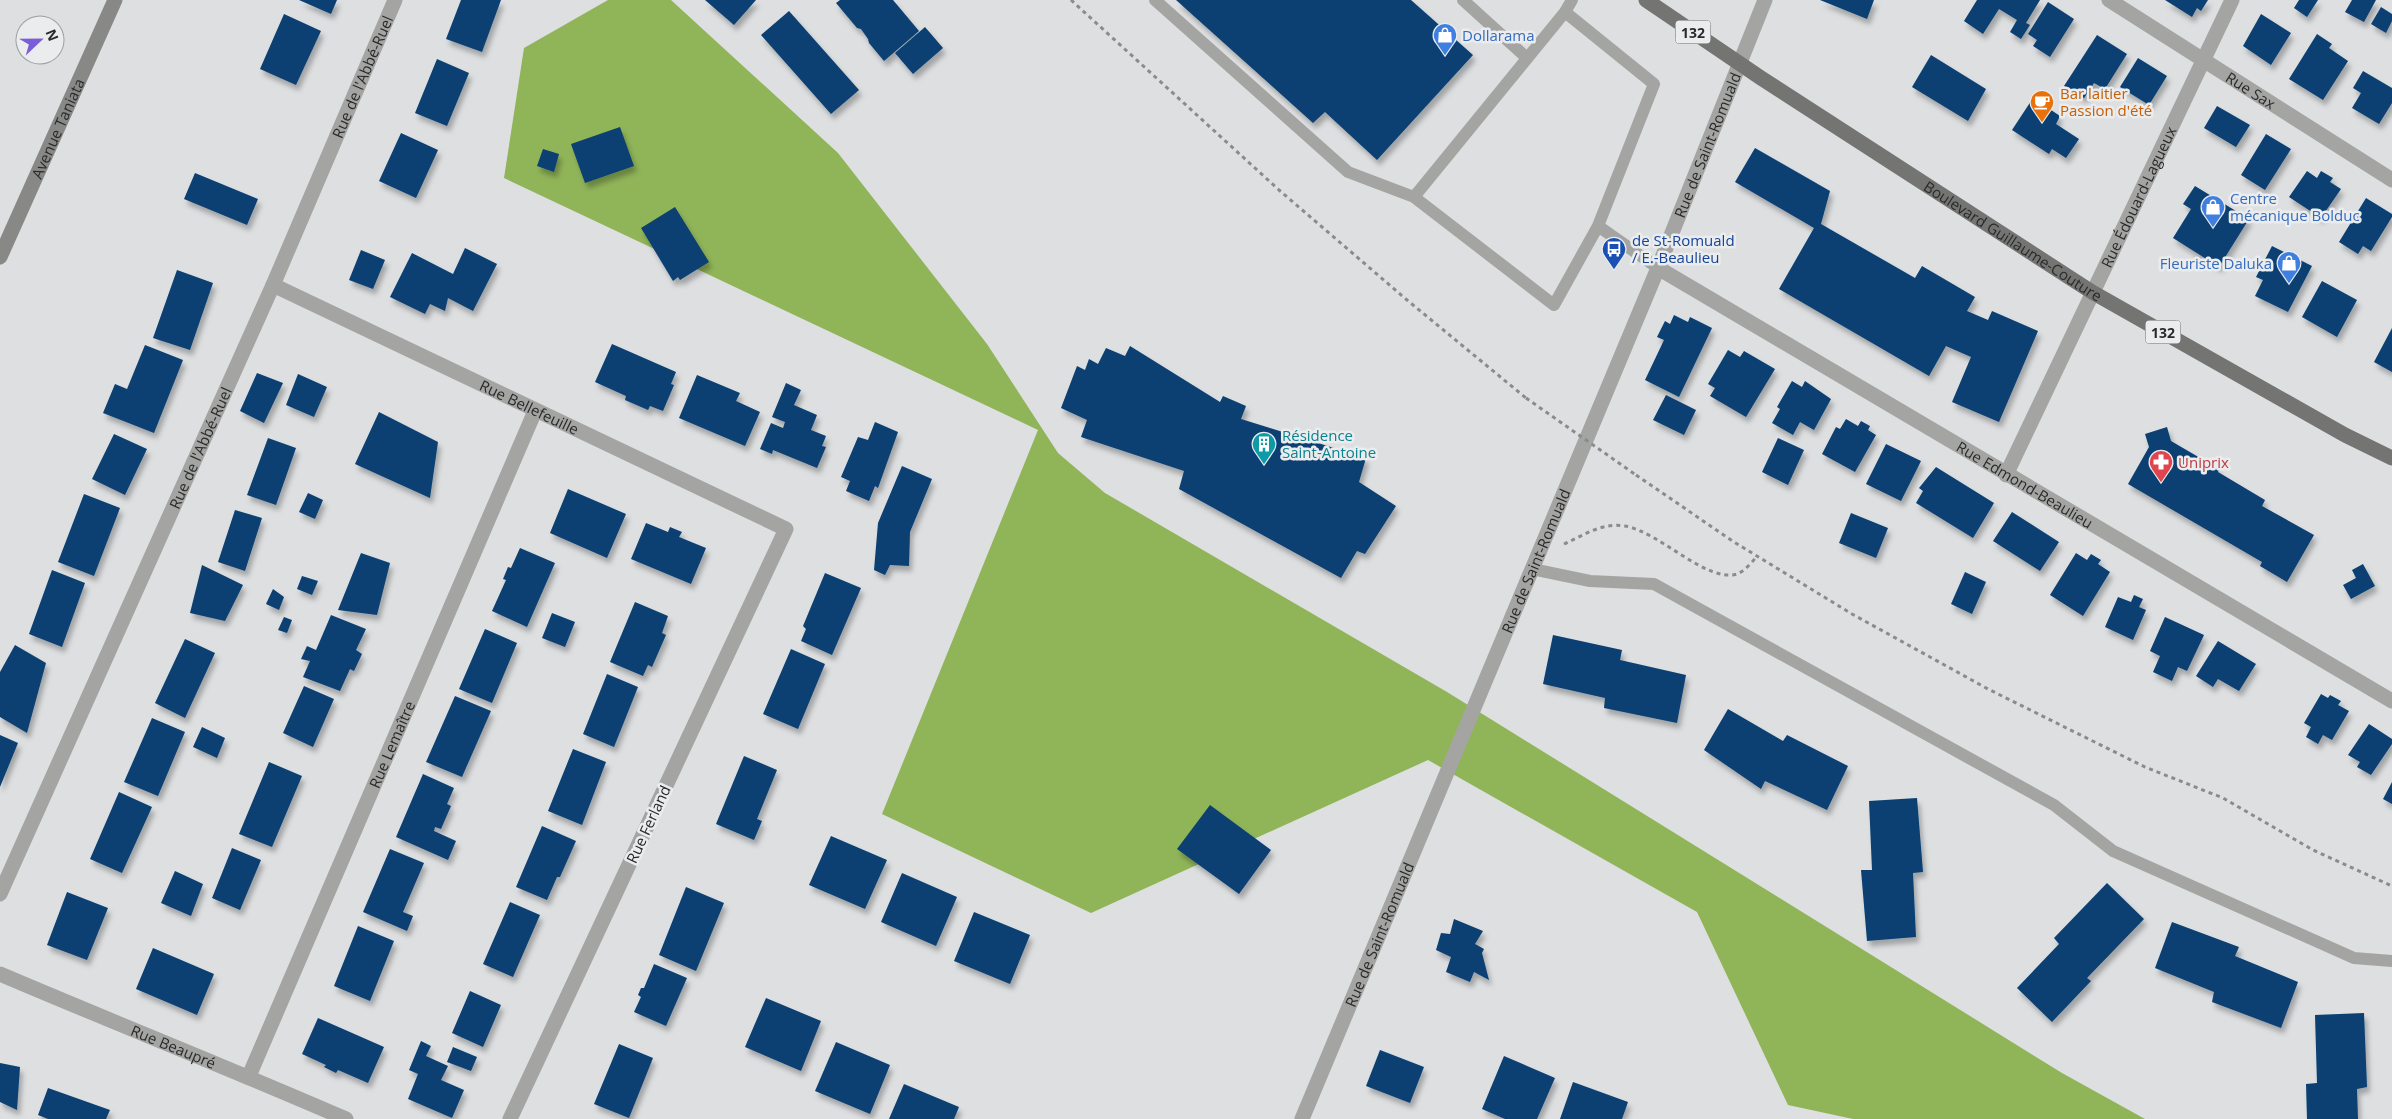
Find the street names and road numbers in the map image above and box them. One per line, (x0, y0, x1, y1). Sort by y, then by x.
street label: Rue de l'Abbé-Ruel (327, 12, 397, 141)
road number: 132 (1676, 21, 1710, 44)
street label: Rue Sax (2222, 67, 2280, 114)
street label: Rue de Saint-Romuald (1669, 69, 1745, 221)
street label: Avenue Taniata (26, 75, 89, 182)
street label: Rue Édouard-Lagueux (2096, 123, 2181, 271)
street label: Boulevard Guillaume-Couture (1920, 176, 2106, 306)
road number: 132 (2146, 321, 2180, 344)
street label: Rue Bellefeuille (477, 375, 582, 439)
street label: Rue de l'Abbé-Ruel (164, 384, 236, 512)
street label: Rue Edmond-Beaulieu (1953, 436, 2097, 533)
street label: Rue de Saint-Romuald (1496, 486, 1575, 636)
street label: Rue Lemaître (364, 698, 419, 791)
street label: Rue Ferland (621, 782, 675, 866)
street label: Rue de Saint-Romuald (1340, 859, 1418, 1010)
street label: Rue Beaupré (128, 1020, 219, 1073)

